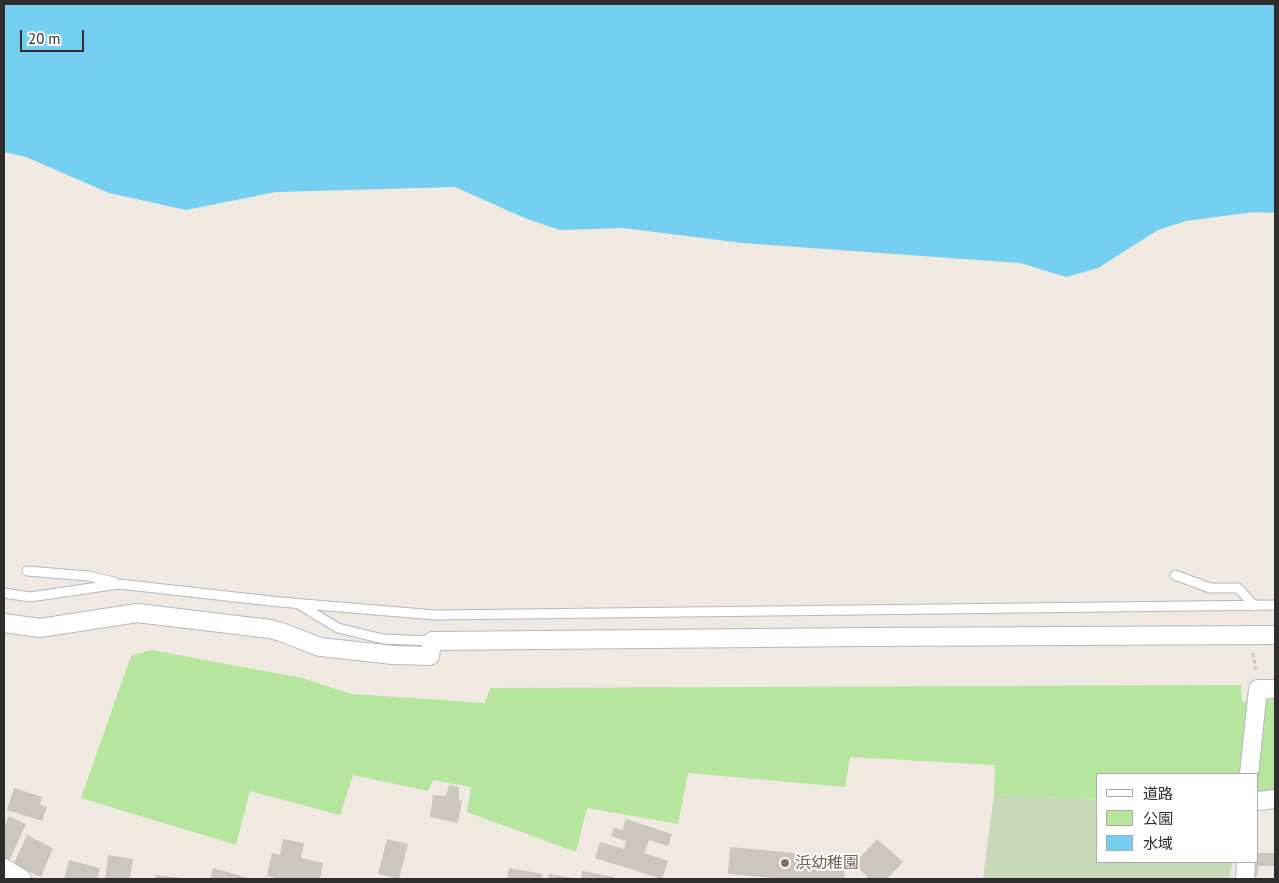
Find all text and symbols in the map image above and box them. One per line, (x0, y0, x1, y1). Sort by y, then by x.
scale bar (22, 20, 86, 52)
text: 20 m (28, 29, 61, 48)
legend (1096, 773, 1259, 863)
text: 道路 (1143, 784, 1173, 803)
text: 公園 (1143, 809, 1173, 828)
text: 水域 (1143, 834, 1173, 853)
place label: 浜幼稚園 (795, 853, 859, 873)
marker: 浜幼稚園 (779, 857, 791, 869)

